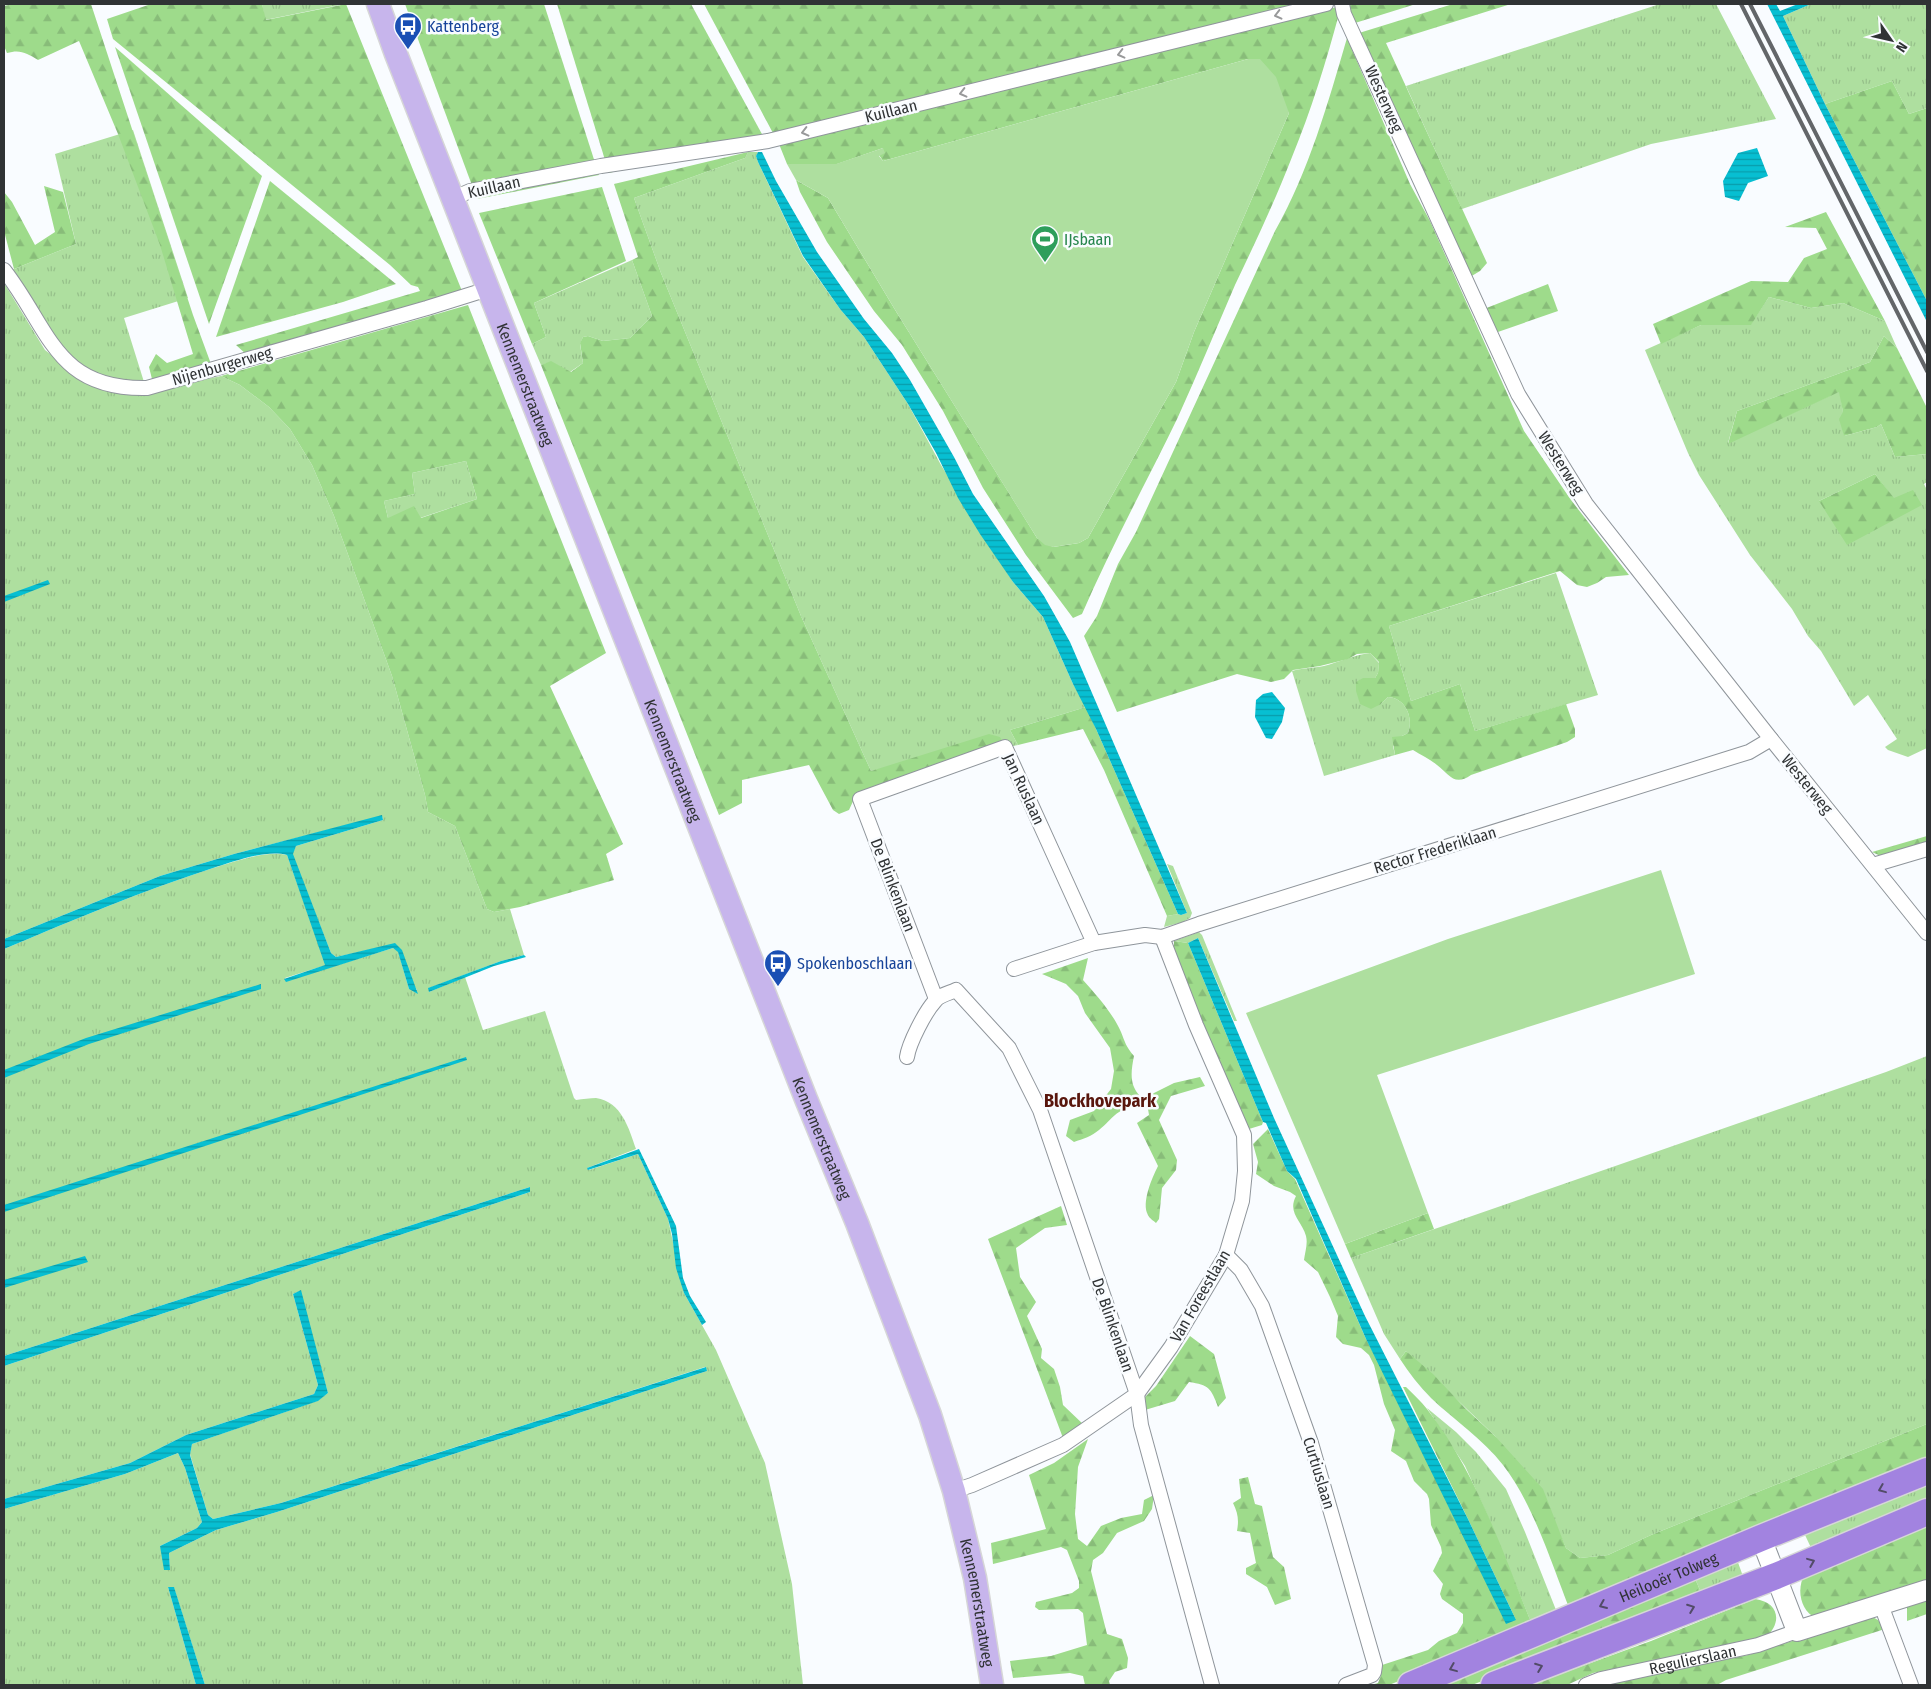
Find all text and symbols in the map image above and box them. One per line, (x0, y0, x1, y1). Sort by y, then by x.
one-way arrow (1274, 9, 1283, 20)
bus stop icon: Kattenberg (393, 11, 423, 50)
north arrow (1866, 15, 1916, 65)
place label: Kattenberg (427, 17, 500, 36)
text: N (1892, 39, 1911, 55)
one-way arrow (1116, 48, 1125, 59)
street label: Westerweg (1361, 63, 1407, 136)
one-way arrow (958, 87, 967, 98)
street label: Kuillaan (863, 95, 919, 127)
one-way arrow (801, 126, 810, 137)
street label: Kuillaan (466, 172, 522, 202)
sports icon: IJsbaan (1030, 224, 1060, 263)
place label: IJsbaan (1064, 230, 1112, 249)
street label: Kennemerstraatweg (493, 320, 558, 449)
street label: Nijenburgerweg (170, 343, 275, 389)
street label: Westerweg (1534, 428, 1588, 499)
street label: Kennemerstraatweg (640, 696, 706, 825)
street label: Jan Ruslaan (999, 750, 1049, 828)
street label: Westerweg (1777, 750, 1837, 818)
street label: Rector Frederiklaan (1371, 822, 1499, 878)
street label: De Blinkenlaan (867, 836, 919, 934)
bus stop icon: Spokenboschlaan (763, 948, 793, 987)
place label: Spokenboschlaan (797, 954, 913, 973)
street label: Kennemerstraatweg (789, 1074, 856, 1203)
district label: Blockhovepark (1044, 1090, 1157, 1112)
street label: Van Foreestlaan (1166, 1246, 1234, 1346)
street label: De Blinkenlaan (1088, 1275, 1138, 1375)
street label: Curtiuslaan (1299, 1435, 1339, 1511)
one-way arrow (1878, 1483, 1887, 1494)
street label: Kennemerstraatweg (956, 1536, 999, 1669)
street label: Heilooër Tolweg (1616, 1548, 1721, 1606)
one-way arrow (1806, 1557, 1815, 1568)
one-way arrow (1599, 1599, 1608, 1610)
one-way arrow (1686, 1604, 1695, 1614)
street label: Regulierslaan (1647, 1640, 1738, 1678)
one-way arrow (1449, 1662, 1458, 1672)
one-way arrow (1535, 1663, 1543, 1673)

